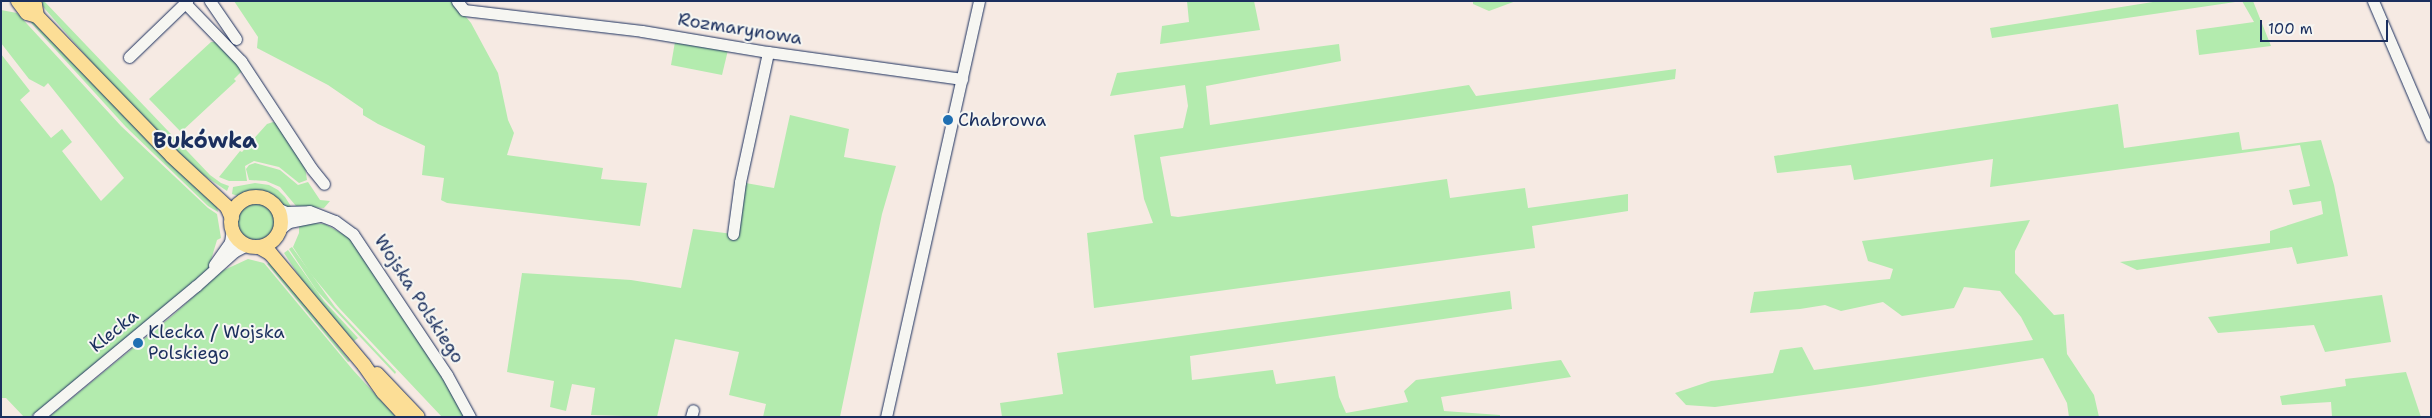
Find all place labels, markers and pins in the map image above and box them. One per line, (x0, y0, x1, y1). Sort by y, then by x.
place label: Chabrowa (958, 109, 1046, 131)
marker: Chabrowa (942, 114, 954, 126)
place label: Klecka / Wojska Polskiego (148, 322, 285, 364)
marker: Klecka / Wojska Polskiego (132, 337, 144, 349)

